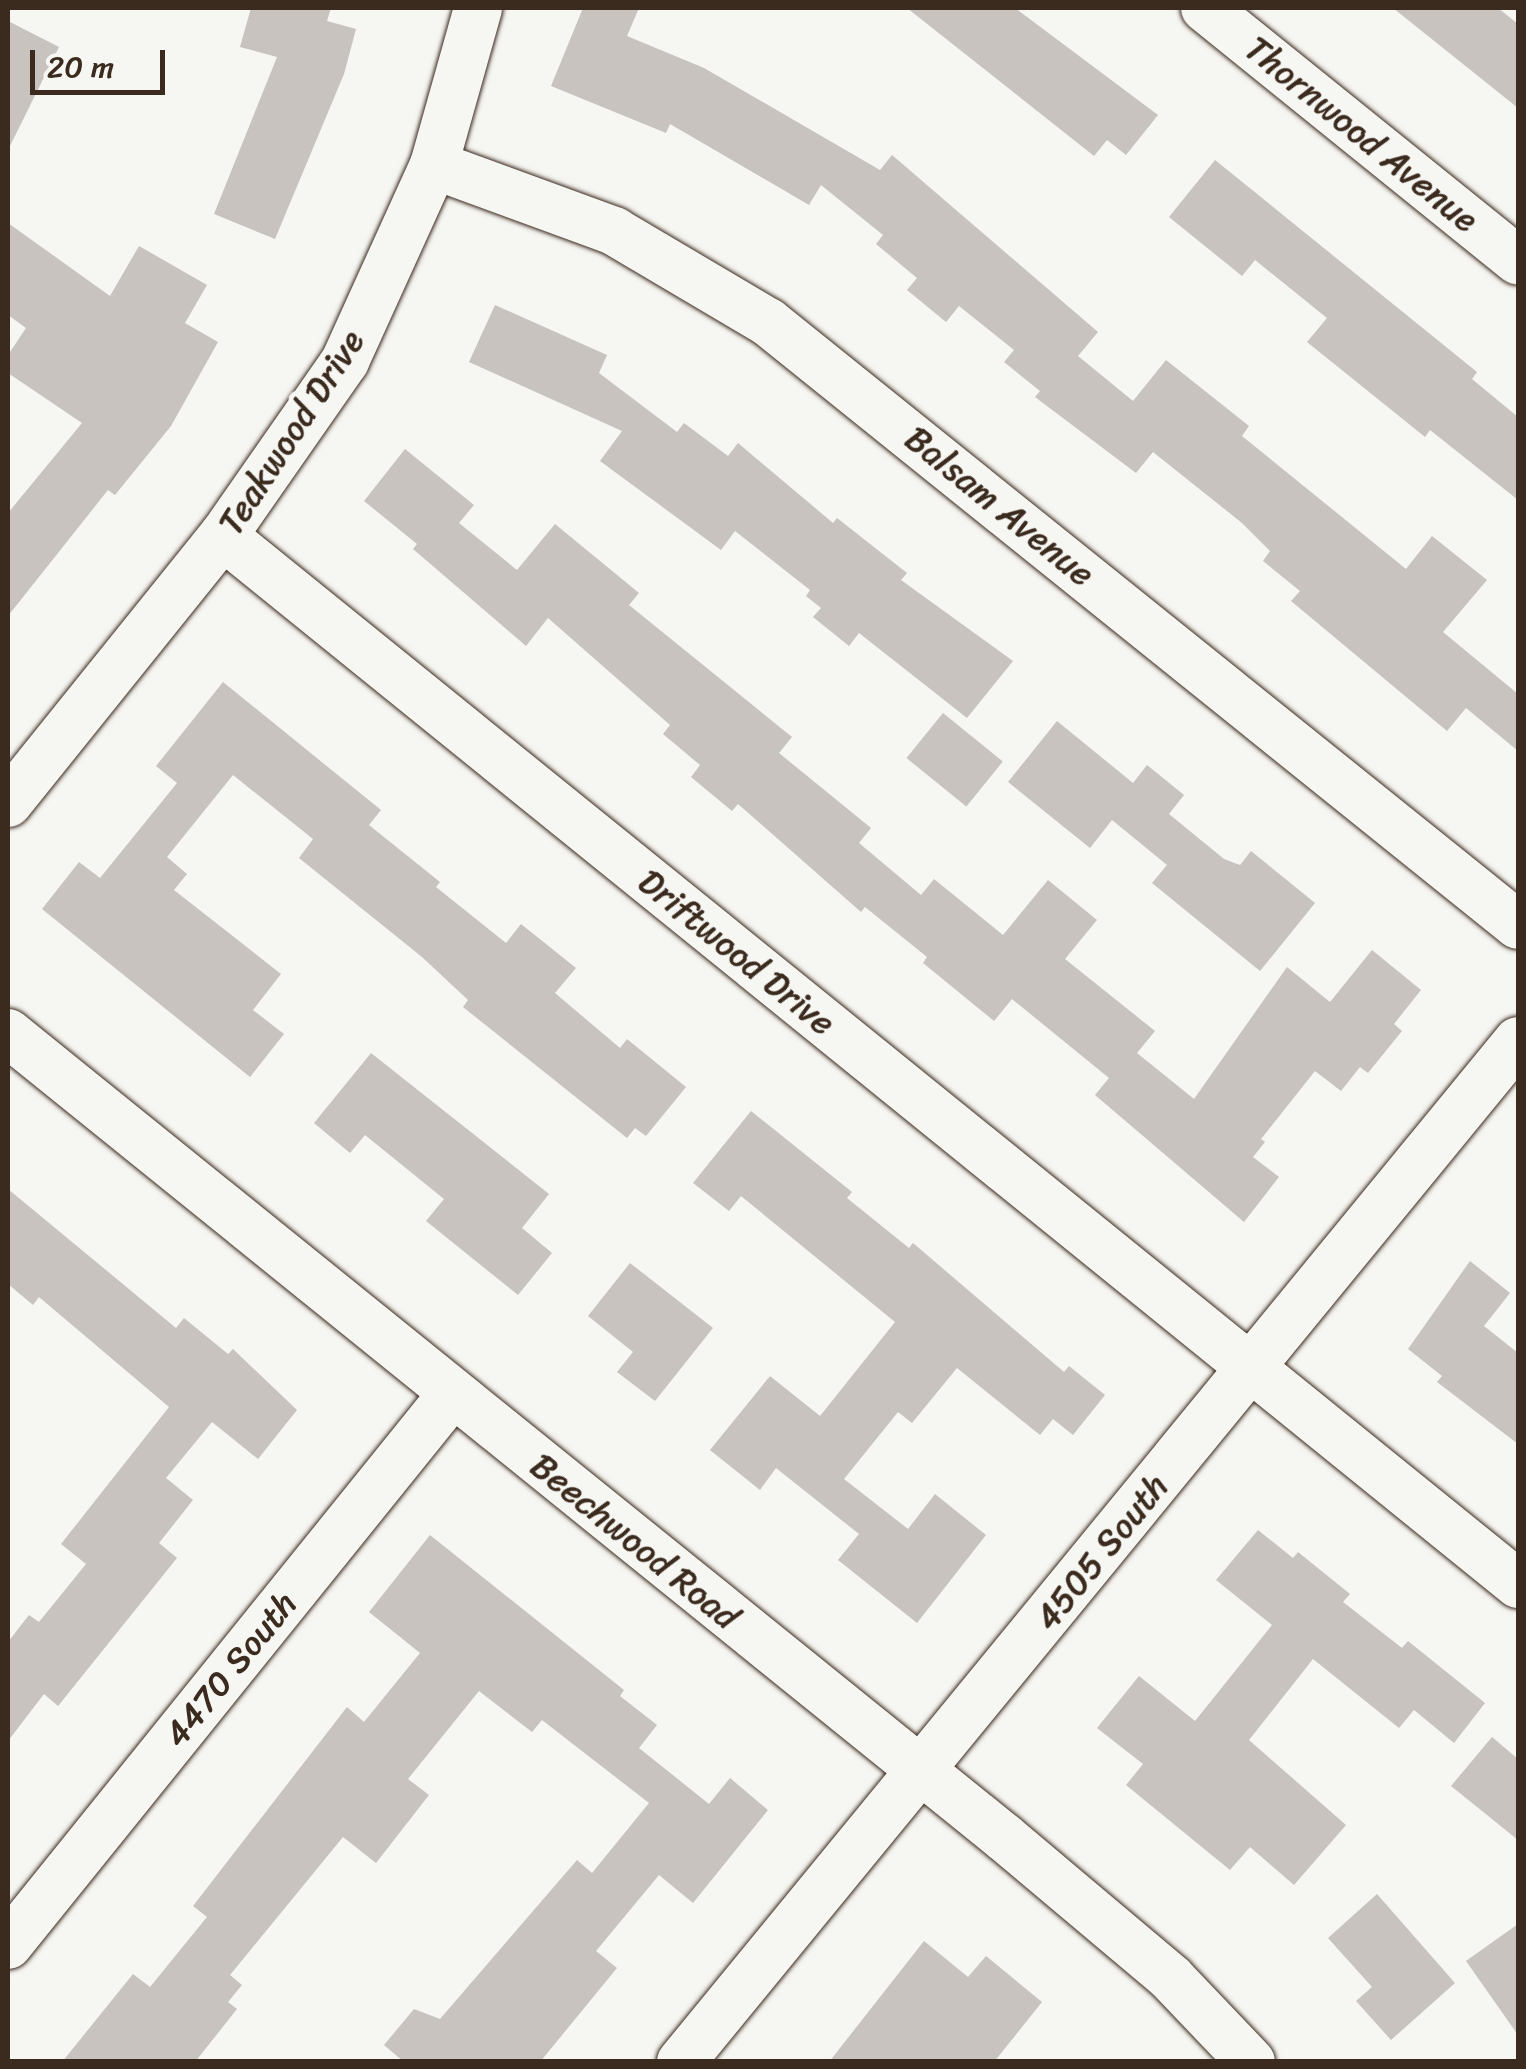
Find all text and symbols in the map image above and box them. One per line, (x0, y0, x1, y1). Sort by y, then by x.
street label: Thornwood Avenue (1237, 27, 1487, 241)
scale bar (35, 30, 170, 92)
text: 20 m (47, 40, 114, 94)
street label: Teakwood Drive (209, 321, 373, 543)
street label: Balsam Avenue (897, 417, 1103, 595)
street label: Driftwood Drive (630, 860, 844, 1044)
street label: Beechwood Road (522, 1444, 748, 1638)
street label: 4505 South (1026, 1466, 1176, 1638)
street label: 4470 South (155, 1583, 305, 1755)

